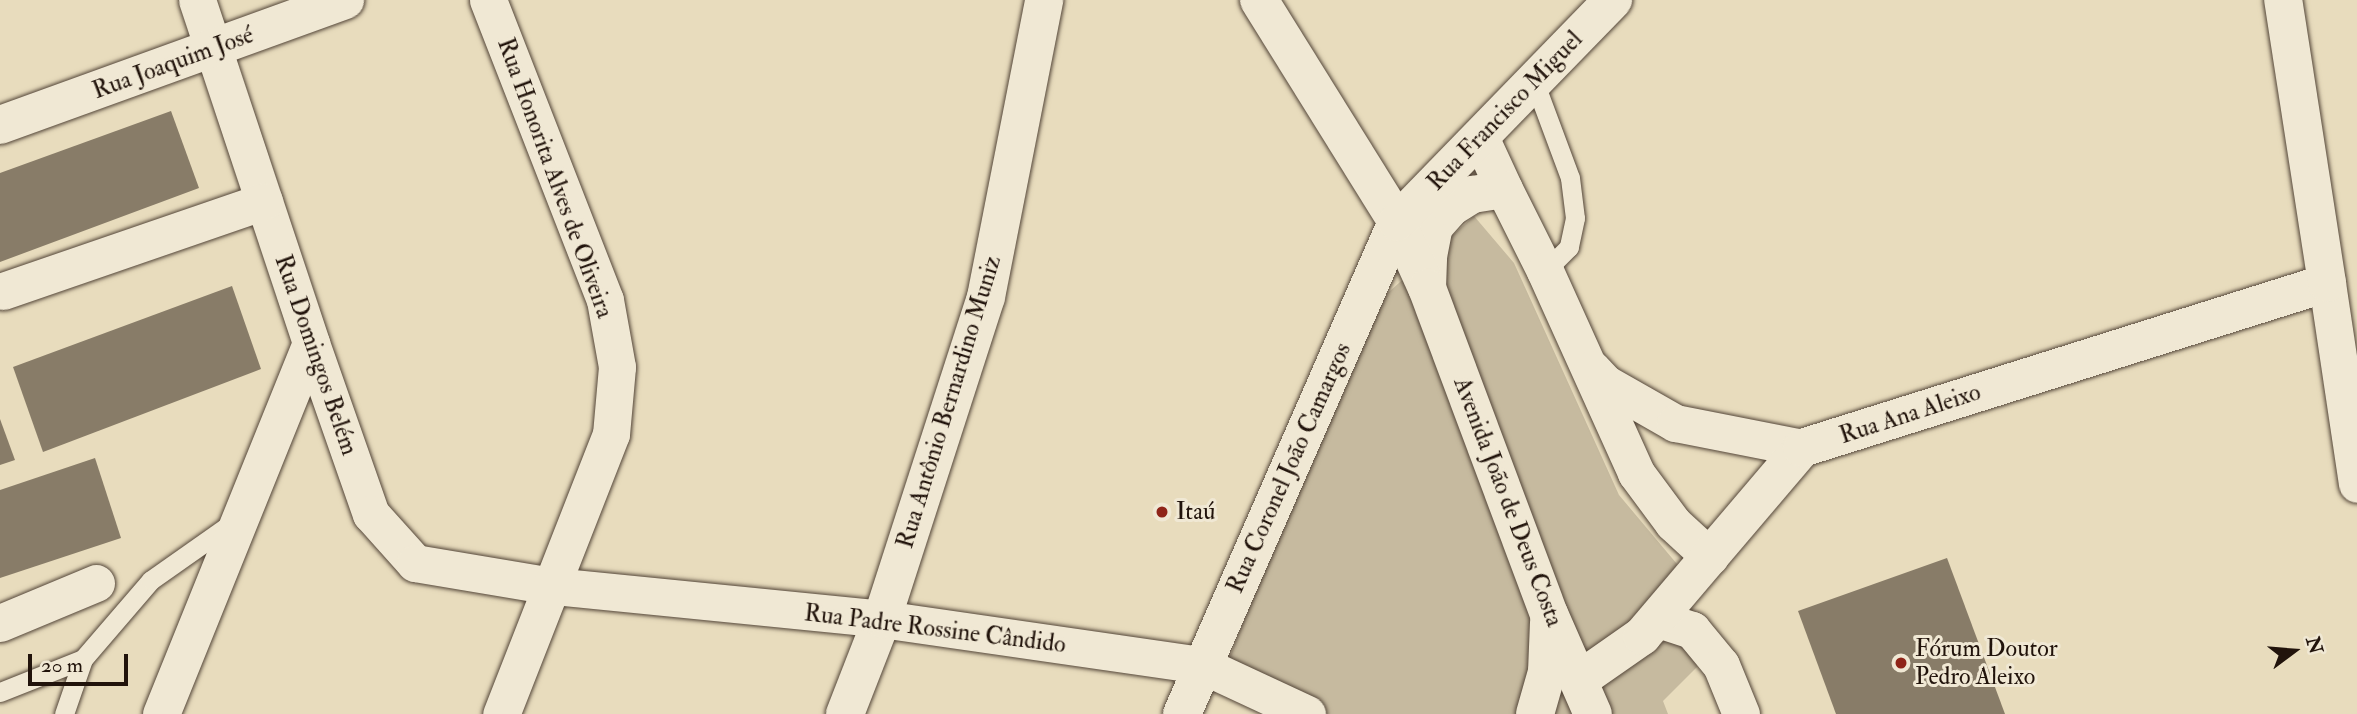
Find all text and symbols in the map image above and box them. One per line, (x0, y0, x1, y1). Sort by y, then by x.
street label: Rua Joaquim José (89, 21, 257, 105)
street label: Rua Francisco Miguel (1422, 25, 1588, 197)
street label: Rua Honorita Alves de Oliveira (491, 34, 619, 322)
street label: Rua Domingos Belém (268, 251, 364, 459)
street label: Rua Antônio Bernardino Muniz (891, 252, 1007, 552)
street label: Rua Coronel João Camargos (1221, 338, 1357, 598)
street label: Avenida João de Deus Costa (1447, 373, 1569, 631)
street label: Rua Ana Aleixo (1836, 378, 1984, 450)
place label: Itaú (1176, 498, 1215, 526)
marker: Itaú (1154, 504, 1170, 520)
street label: Rua Padre Rossine Cândido (803, 599, 1067, 659)
north arrow (2259, 616, 2329, 686)
text: N (2300, 634, 2328, 657)
place label: Fórum Doutor Pedro Aleixo (1915, 635, 2058, 691)
scale bar (32, 640, 131, 684)
text: 20 m (41, 652, 83, 679)
marker: Fórum Doutor Pedro Aleixo (1893, 655, 1909, 671)

